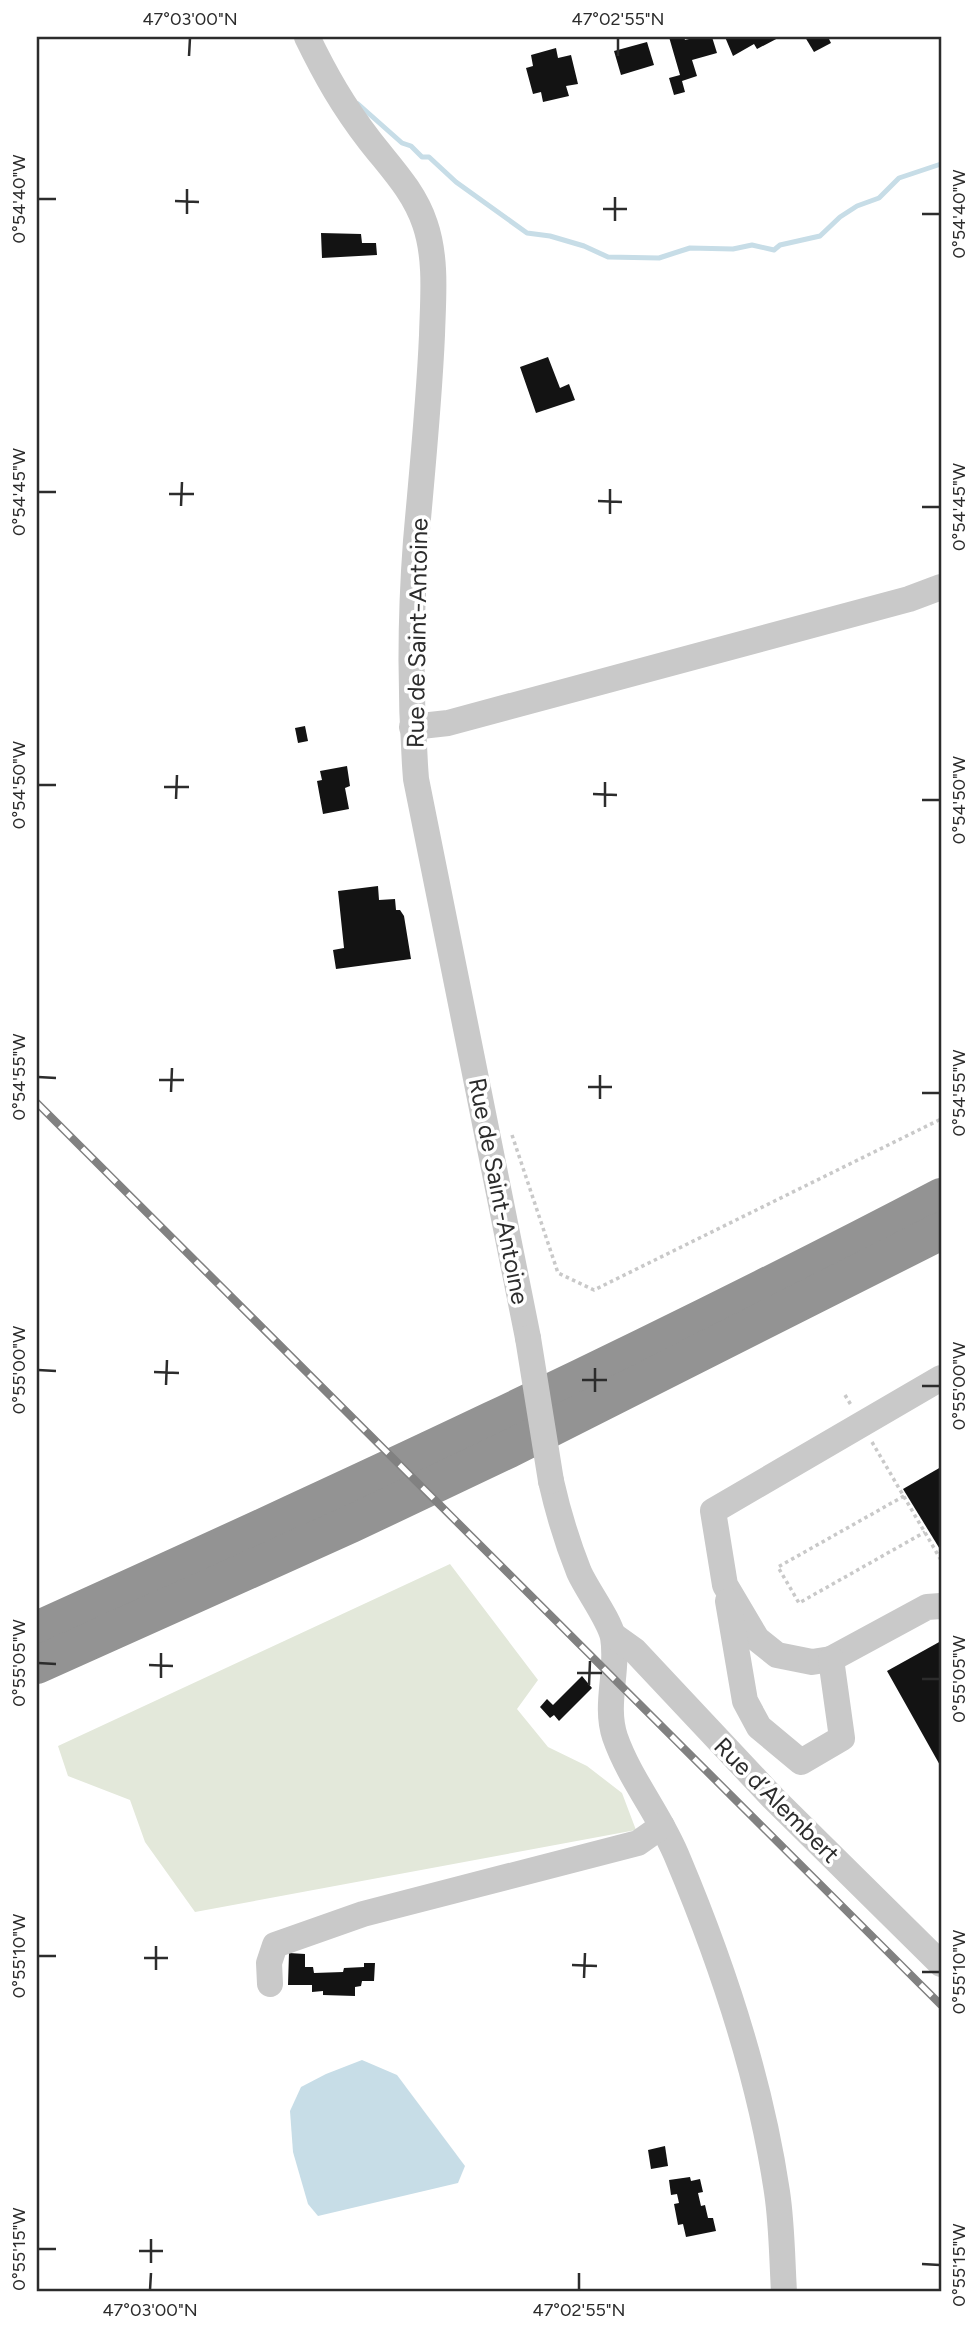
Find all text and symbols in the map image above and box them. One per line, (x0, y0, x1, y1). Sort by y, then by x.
text: 47°03'00"N (142, 8, 238, 30)
text: 47°02'55"N (571, 8, 665, 30)
text: 0°54'40"W (8, 154, 30, 244)
text: 0°54'40"W (948, 169, 970, 259)
text: 0°54'45"W (8, 447, 30, 536)
text: 0°54'45"W (948, 462, 970, 551)
street label: Rue de Saint-Antoine (400, 518, 434, 748)
text: 0°54'50"W (8, 740, 30, 829)
text: 0°54'50"W (948, 755, 970, 844)
text: 0°54'55"W (8, 1033, 30, 1121)
text: 0°54'55"W (948, 1049, 970, 1137)
street label: Rue de Saint-Antoine (463, 1075, 535, 1307)
text: 0°55'00"W (8, 1325, 30, 1414)
text: 0°55'00"W (948, 1341, 970, 1430)
text: 0°55'05"W (8, 1619, 30, 1707)
text: 0°55'05"W (948, 1635, 970, 1723)
street label: Rue d’Alembert (708, 1731, 846, 1869)
text: 0°55'10"W (8, 1913, 30, 1998)
text: 0°55'10"W (948, 1929, 970, 2014)
text: 0°55'15"W (8, 2207, 30, 2291)
text: 0°55'15"W (948, 2223, 970, 2307)
text: 47°03'00"N (102, 2299, 198, 2321)
text: 47°02'55"N (532, 2299, 626, 2321)

